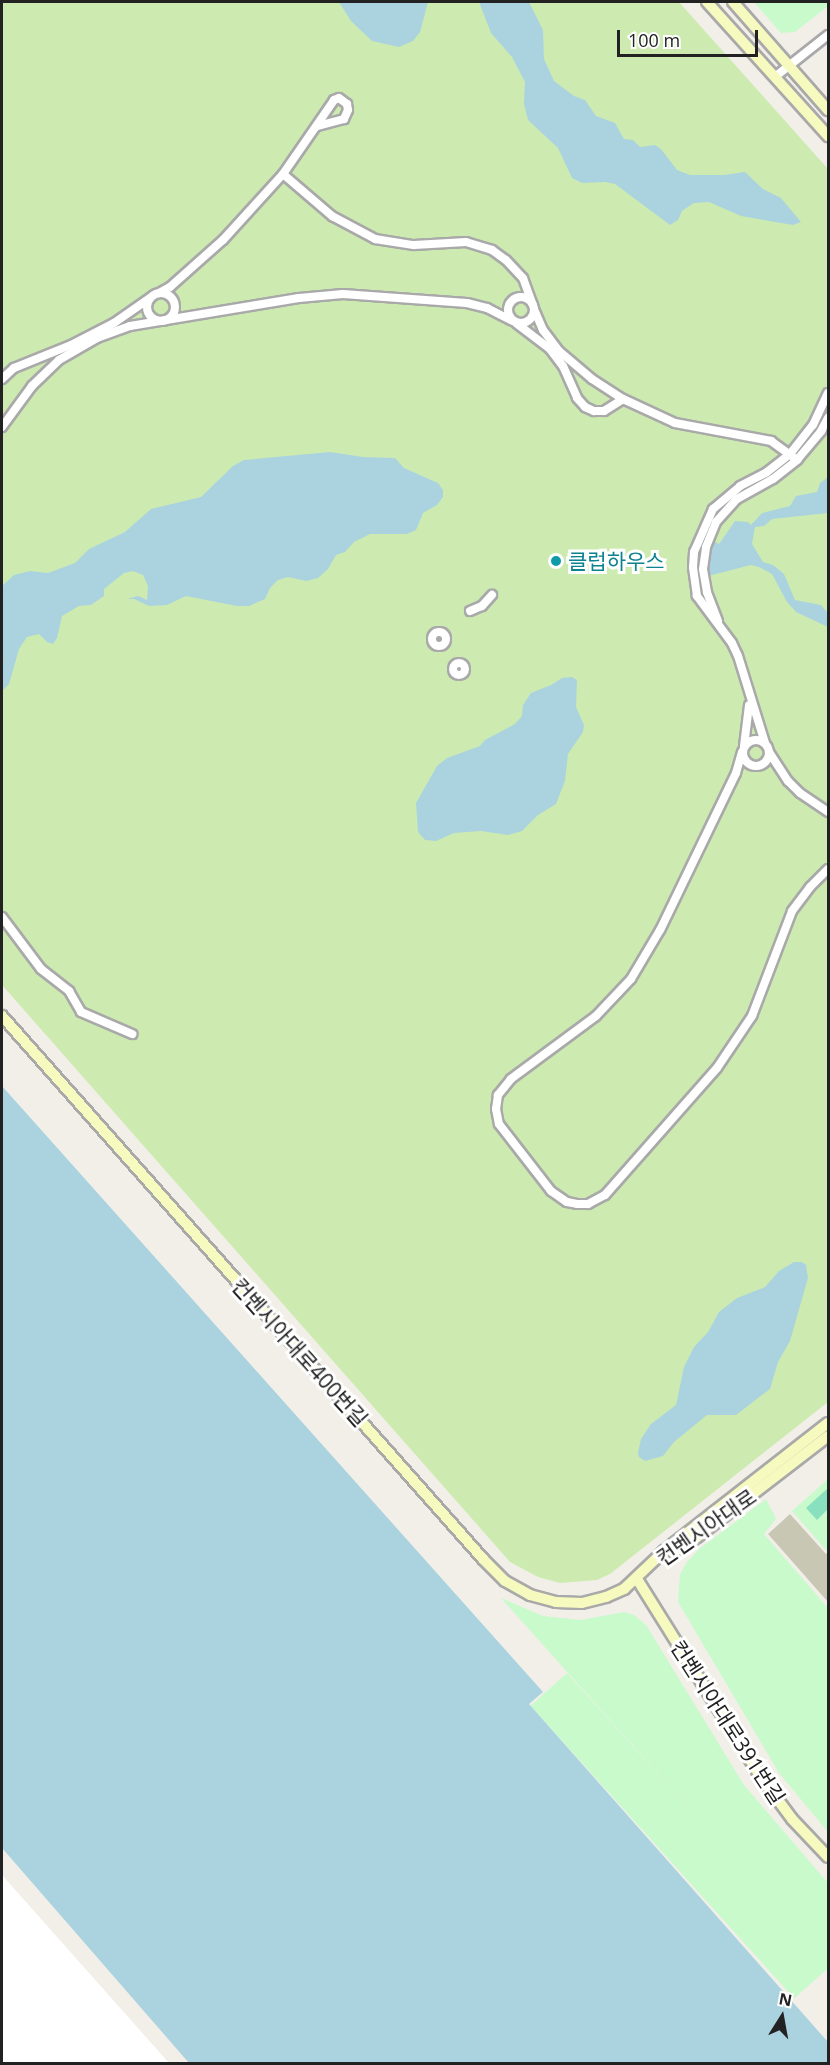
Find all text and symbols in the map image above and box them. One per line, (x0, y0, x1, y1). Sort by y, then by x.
scale bar (620, 18, 761, 56)
text: 100 m (628, 28, 680, 52)
place label: 클럽하우스 (568, 548, 665, 574)
marker: 클럽하우스 (549, 554, 563, 568)
street label: 컨벤시아대로400번길 (227, 1273, 373, 1431)
street label: 컨벤시아대로 (651, 1483, 761, 1571)
street label: 컨벤시아대로391번길 (666, 1635, 790, 1809)
north arrow (752, 1987, 812, 2047)
text: N (777, 1987, 794, 2011)

